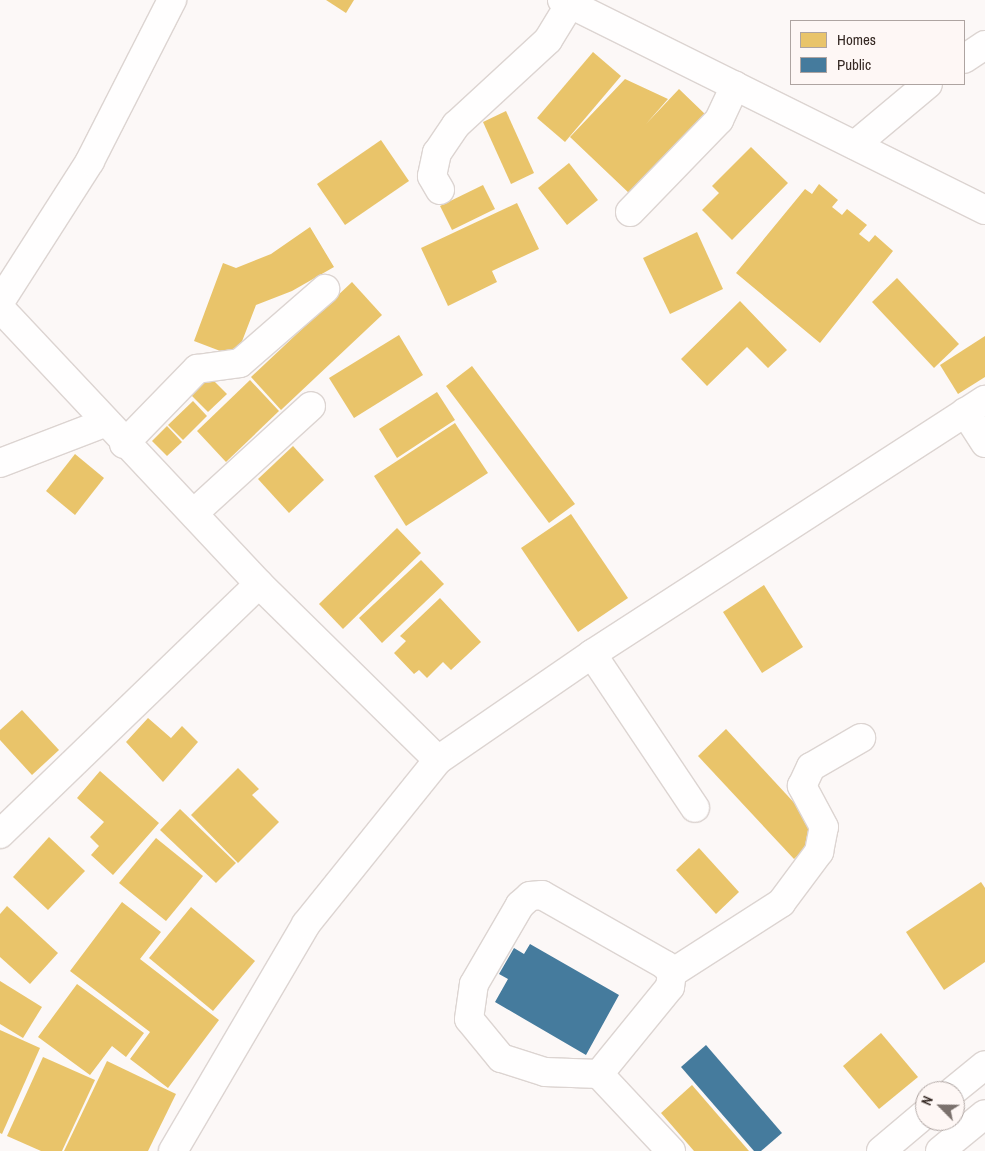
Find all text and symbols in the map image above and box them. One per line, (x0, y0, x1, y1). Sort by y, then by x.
legend (790, 20, 965, 85)
text: Homes (837, 29, 876, 50)
text: Public (837, 54, 871, 75)
north arrow (915, 1081, 965, 1131)
text: N (917, 1093, 937, 1108)

